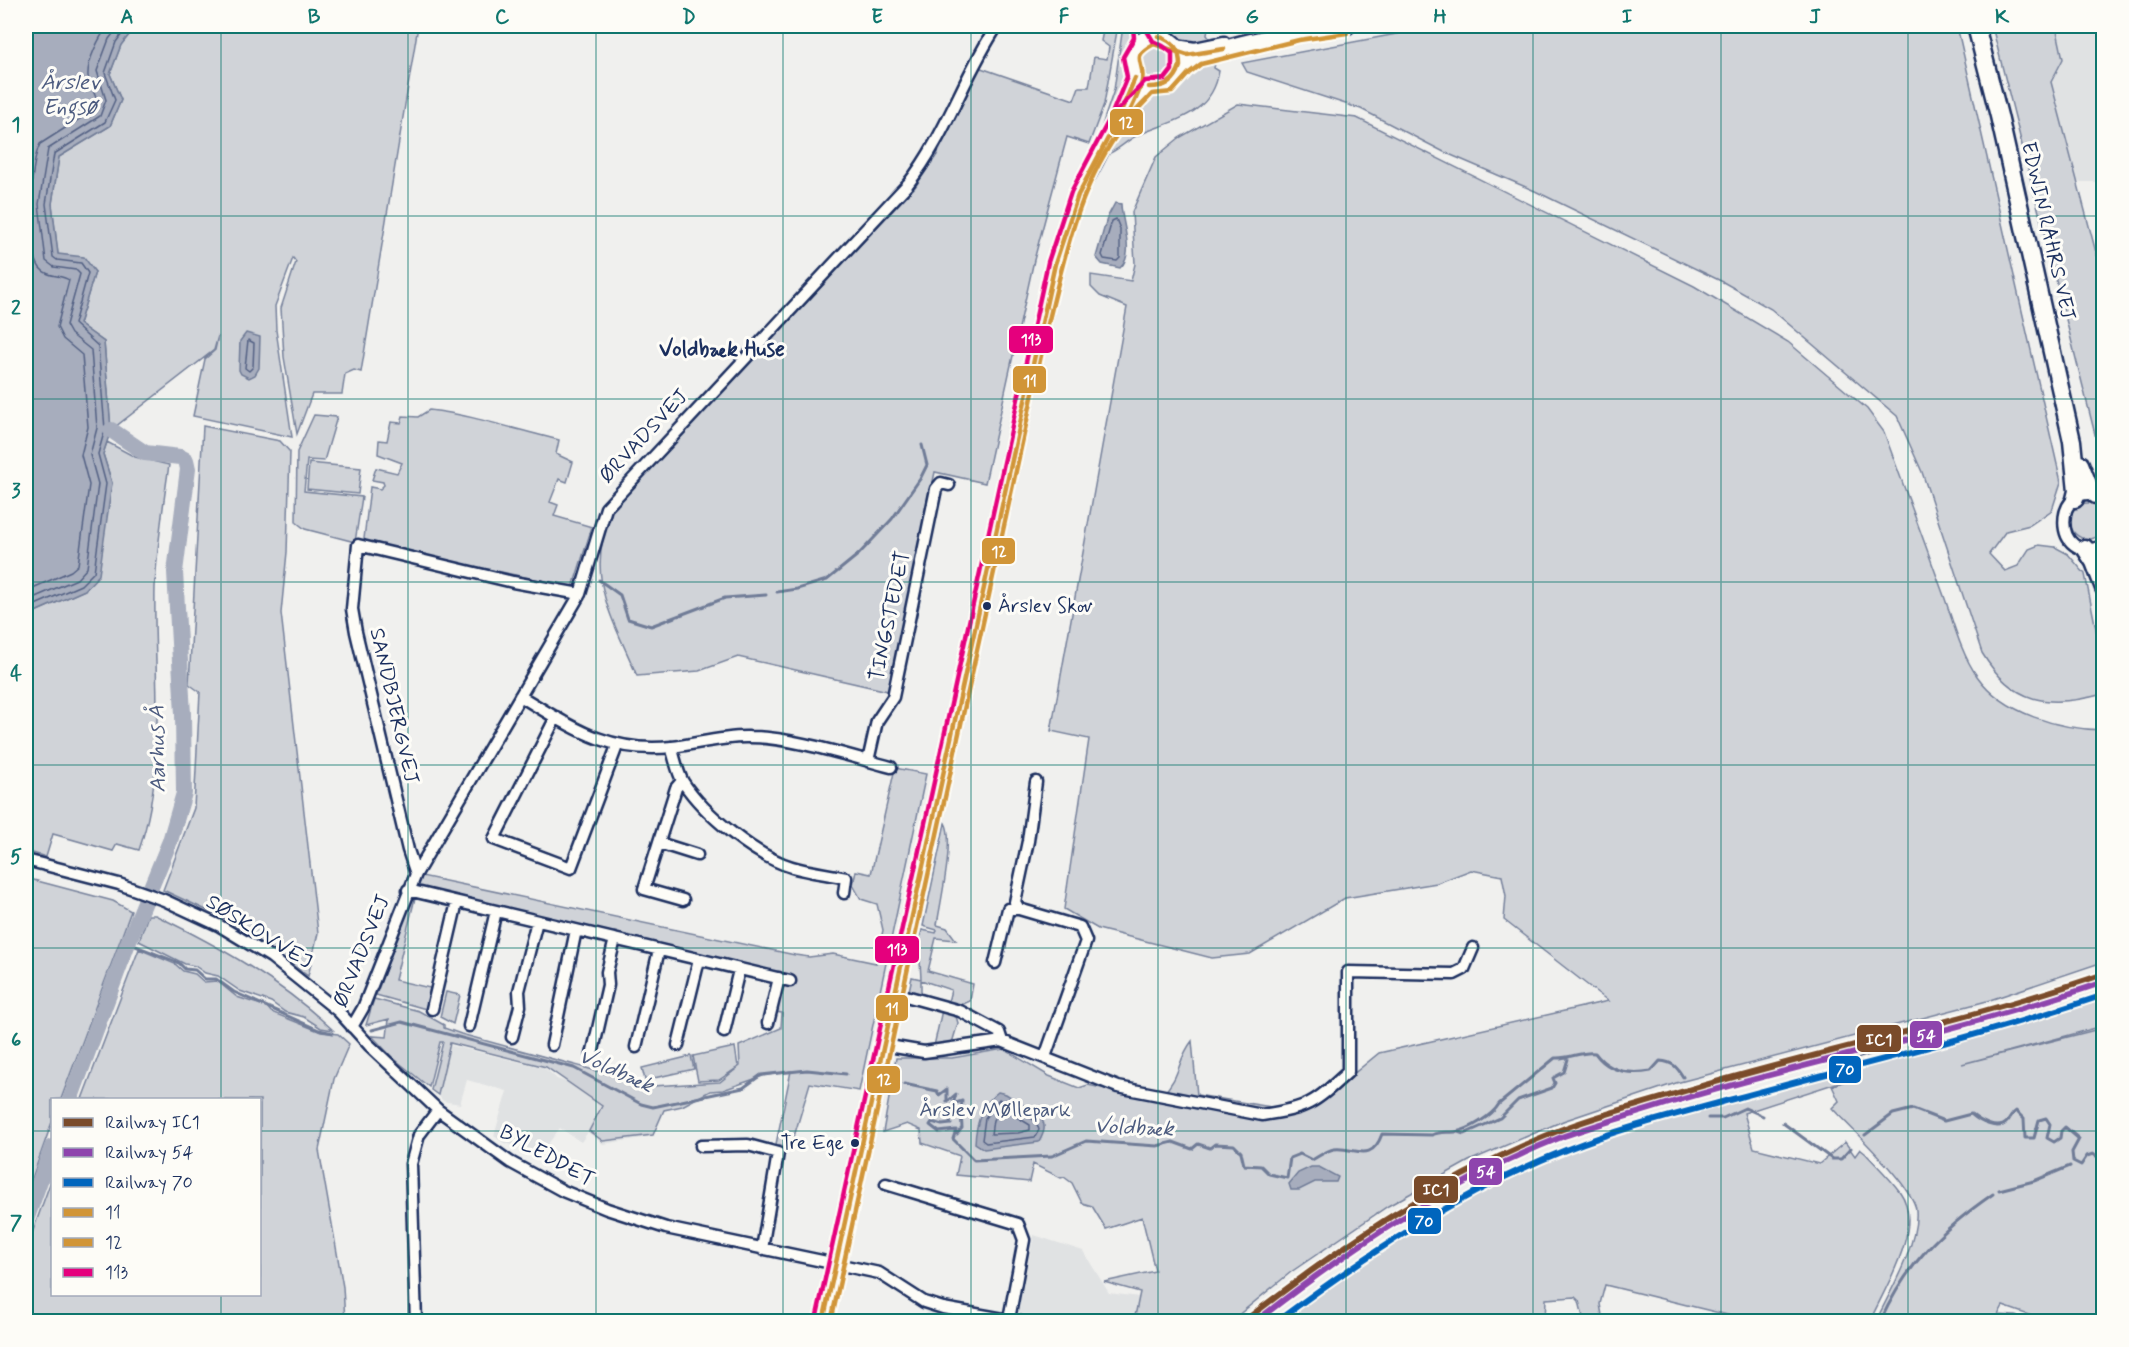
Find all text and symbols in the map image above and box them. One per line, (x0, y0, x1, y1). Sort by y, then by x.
text: A (120, 4, 134, 31)
text: B (308, 4, 321, 31)
text: C (495, 4, 510, 31)
text: D (682, 4, 696, 31)
text: E (871, 4, 883, 31)
text: F (1059, 4, 1070, 31)
text: G (1245, 4, 1259, 31)
text: H (1433, 4, 1447, 31)
text: I (1622, 4, 1632, 31)
text: J (1809, 4, 1821, 31)
text: K (1995, 4, 2010, 31)
water label: Årslev Engsø (41, 68, 101, 125)
line badge: 12 (1109, 108, 1144, 136)
text: 1 (12, 112, 20, 139)
text: 12 (1118, 113, 1134, 134)
street label: EDWIN RAHRS VEJ (2014, 139, 2082, 323)
text: 2 (11, 295, 21, 322)
line badge: 113 (1008, 325, 1054, 354)
text: 113 (1021, 330, 1042, 351)
district label: Voldbæk Huse (659, 336, 785, 364)
line badge: 11 (1012, 365, 1047, 394)
text: 11 (1023, 371, 1037, 392)
street label: ØRVADSVEJ (593, 383, 695, 489)
text: 3 (11, 478, 21, 505)
line badge: 12 (981, 537, 1016, 565)
text: 12 (991, 542, 1007, 563)
street label: TINGSTEDET (863, 548, 917, 684)
place label: Årslev Skov (998, 593, 1093, 620)
marker: Årslev Skov (981, 600, 993, 612)
street label: SANDBJERGVEJ (362, 625, 426, 787)
text: 4 (10, 661, 22, 688)
water label: Aarhus Å (142, 705, 173, 793)
text: 5 (10, 844, 22, 871)
street label: SØSKOVVEJ (200, 888, 318, 976)
street label: ØRVADSVEJ (327, 891, 397, 1011)
line badge: 113 (874, 935, 920, 964)
text: 113 (887, 940, 908, 961)
line badge: 11 (875, 994, 909, 1022)
text: 11 (885, 999, 899, 1020)
line badge: 54 (1909, 1020, 1943, 1049)
line badge: IC1 (1856, 1024, 1902, 1053)
text: 54 (1916, 1026, 1936, 1047)
text: 6 (11, 1027, 21, 1054)
text: IC1 (1866, 1030, 1892, 1051)
water label: Voldbæk (574, 1042, 660, 1101)
line badge: 70 (1828, 1055, 1862, 1084)
text: 70 (1836, 1060, 1854, 1081)
line badge: 12 (866, 1065, 901, 1094)
text: 12 (876, 1070, 892, 1091)
park label: Årslev Møllepark (919, 1096, 1071, 1124)
legend (51, 1098, 261, 1296)
text: Railway IC1 (105, 1111, 200, 1135)
water label: Voldbæk (1094, 1113, 1176, 1143)
street label: BYLEDDET (494, 1118, 600, 1194)
place label: Tre Ege (780, 1130, 844, 1157)
marker: Tre Ege (849, 1137, 861, 1149)
text: Railway 54 (105, 1141, 193, 1165)
line badge: 54 (1468, 1157, 1503, 1186)
text: 54 (1476, 1162, 1496, 1183)
text: Railway 70 (105, 1171, 193, 1195)
line badge: IC1 (1413, 1175, 1459, 1204)
text: IC1 (1423, 1180, 1449, 1201)
text: 11 (105, 1201, 121, 1225)
line badge: 70 (1407, 1207, 1442, 1235)
text: 7 (10, 1210, 22, 1237)
text: 70 (1415, 1212, 1433, 1233)
text: 12 (105, 1231, 123, 1255)
text: 113 (105, 1261, 128, 1285)

